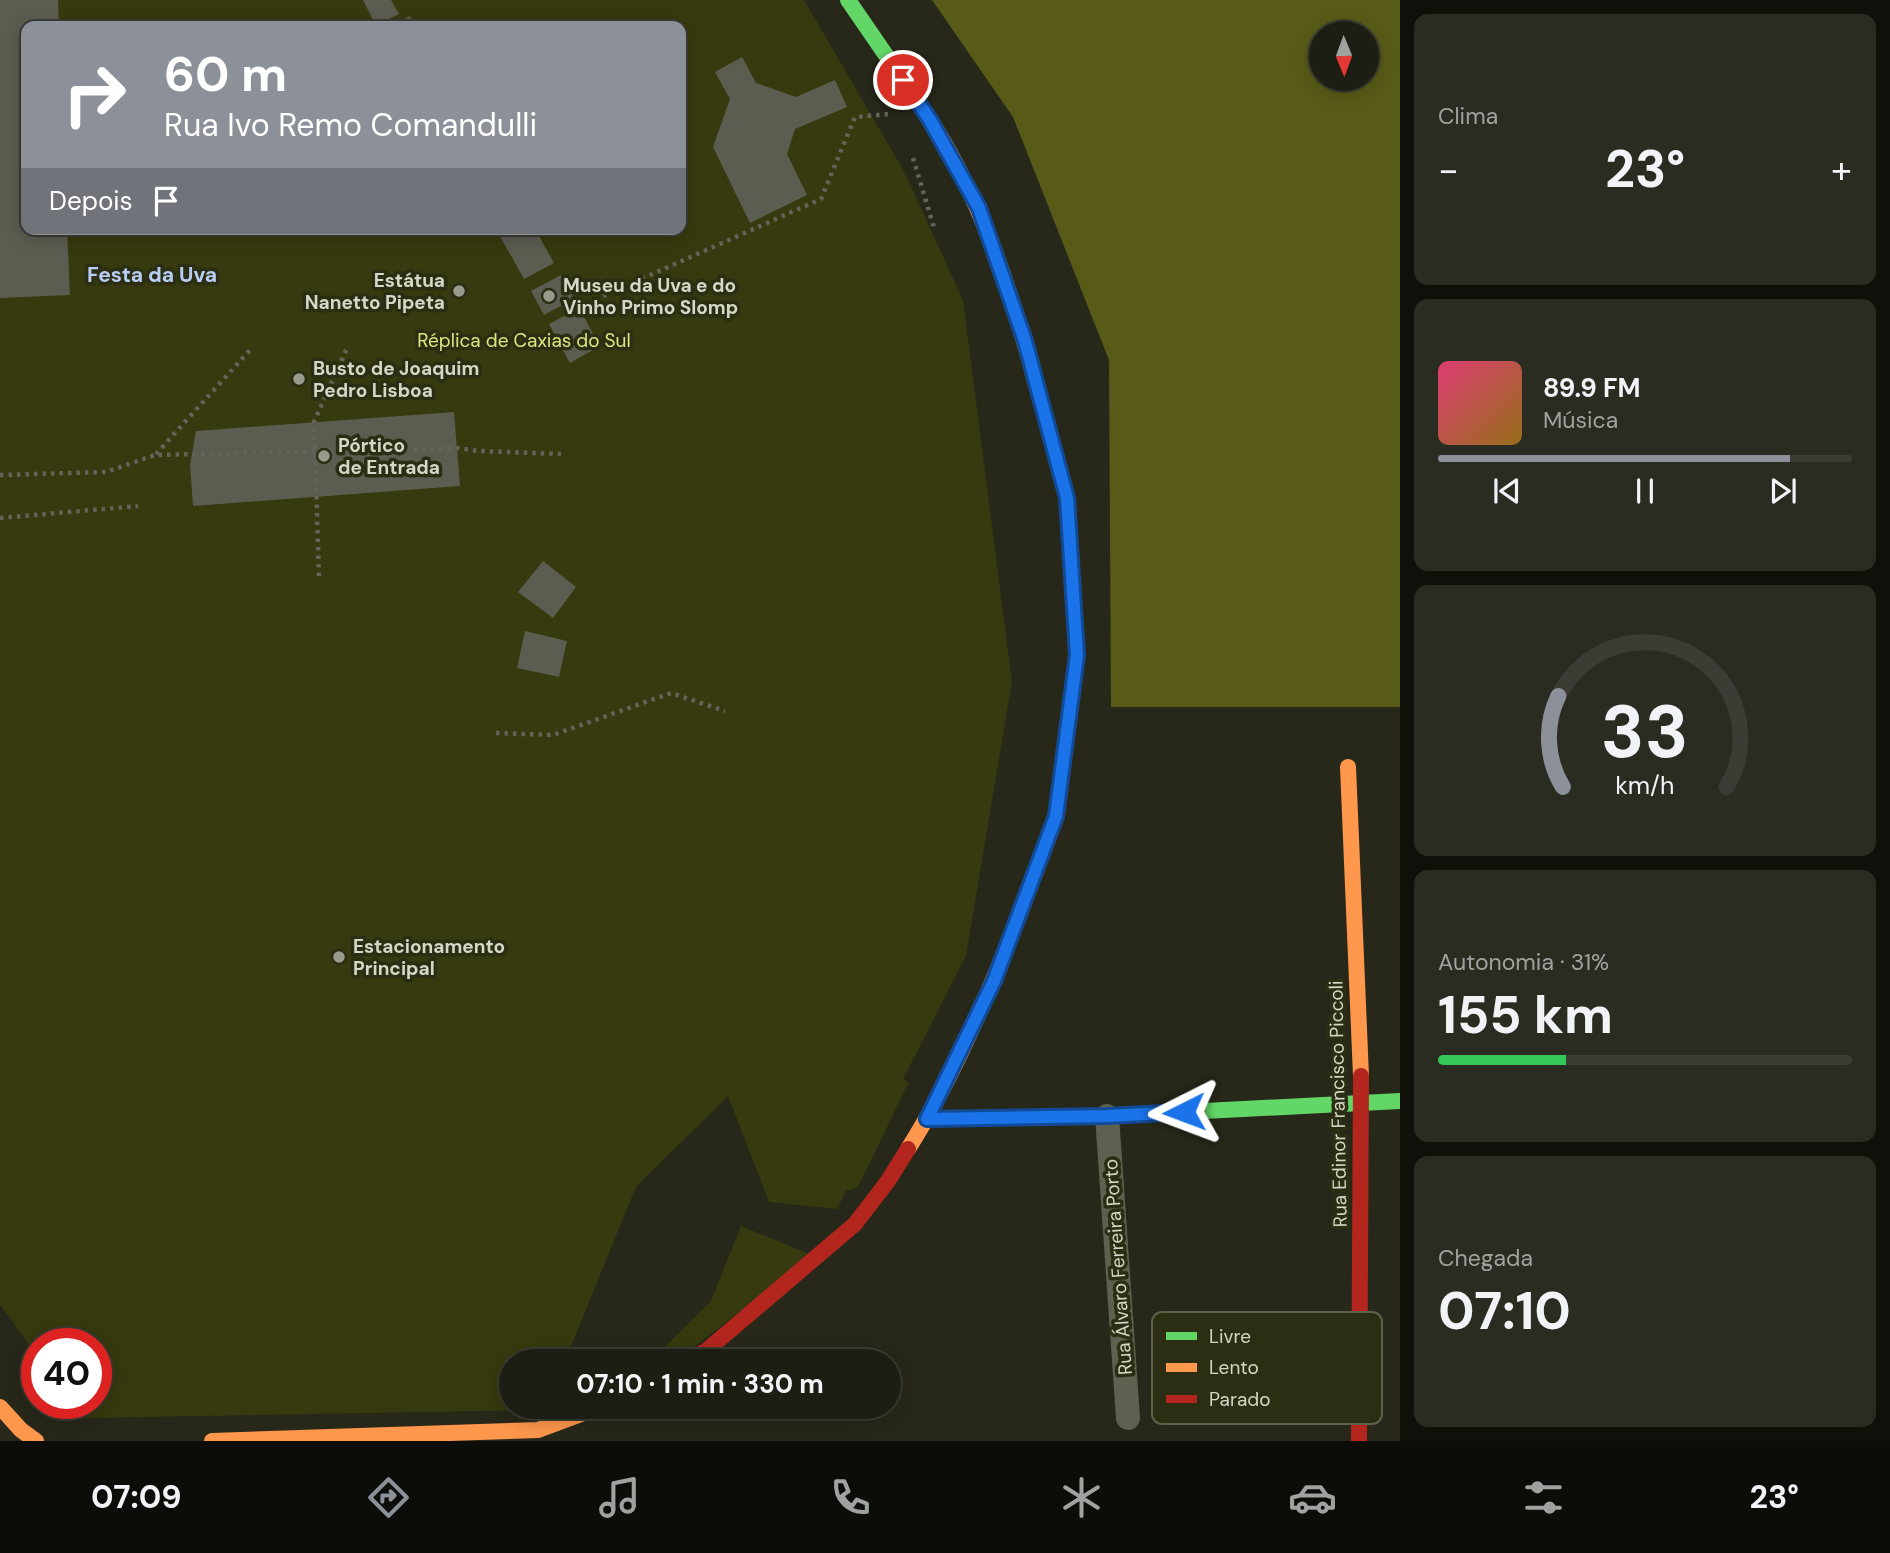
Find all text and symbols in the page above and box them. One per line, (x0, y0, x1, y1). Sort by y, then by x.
north arrow (1309, 21, 1379, 91)
map controls (1309, 21, 1379, 91)
text: 60 m (164, 42, 287, 106)
icon: right (49, 49, 140, 140)
pin (873, 50, 933, 110)
icon: arrive (884, 61, 922, 99)
text: Clima (1438, 101, 1498, 131)
text: Rua Ivo Remo Comandulli (164, 104, 537, 146)
text: 23° (1605, 135, 1685, 203)
text: − (1438, 145, 1459, 195)
text: + (1831, 145, 1852, 195)
icon: arrive (147, 182, 185, 220)
text: Depois (49, 184, 133, 218)
district label: Festa da Uva (87, 261, 217, 289)
place label: Estátua Nanetto Pipeta (305, 268, 445, 315)
place label: Museu da Uva e do Vinho Primo Slomp (563, 273, 738, 320)
marker: Estátua Nanetto Pipeta (451, 283, 467, 299)
marker: Museu da Uva e do Vinho Primo Slomp (541, 288, 557, 304)
park label: Réplica de Caxias do Sul (417, 328, 631, 353)
place label: Busto de Joaquim Pedro Lisboa (313, 356, 479, 403)
marker: Busto de Joaquim Pedro Lisboa (291, 371, 307, 387)
text: 89.9 FM (1543, 371, 1640, 405)
text: Música (1543, 405, 1618, 435)
place label: Pórtico de Entrada (338, 433, 440, 480)
marker: Pórtico de Entrada (316, 448, 332, 464)
icon: previous (1488, 472, 1526, 510)
icon: pause (1626, 472, 1664, 510)
icon: next (1764, 472, 1802, 510)
text: 33 (1601, 685, 1689, 780)
text: km/h (1615, 768, 1675, 801)
place label: Estacionamento Principal (353, 934, 505, 981)
text: Autonomia · 31% (1438, 947, 1609, 977)
marker: Estacionamento Principal (331, 949, 347, 965)
street label: Rua Edinor Francisco Piccoli (1323, 980, 1353, 1228)
text: 155 km (1438, 981, 1613, 1049)
position arrow (1147, 1075, 1221, 1149)
street label: Rua Álvaro Ferreira Porto (1098, 1158, 1138, 1376)
text: Chegada (1438, 1243, 1533, 1273)
text: 07:10 (1438, 1277, 1571, 1345)
legend (1152, 1312, 1382, 1424)
text: Livre (1209, 1324, 1251, 1349)
speed limit sign: 40 (21, 1328, 112, 1419)
text: Lento (1209, 1355, 1259, 1380)
text: 07:10 · 1 min · 330 m (576, 1367, 824, 1401)
text: Parado (1209, 1387, 1270, 1412)
icon: directions (364, 1473, 413, 1522)
icon: music (595, 1473, 644, 1522)
icon: phone (826, 1473, 875, 1522)
icon: climate (1057, 1473, 1106, 1522)
icon: car (1288, 1473, 1337, 1522)
icon: filters (1519, 1473, 1568, 1522)
text: 07:09 (91, 1476, 182, 1518)
text: 23° (1750, 1476, 1799, 1518)

